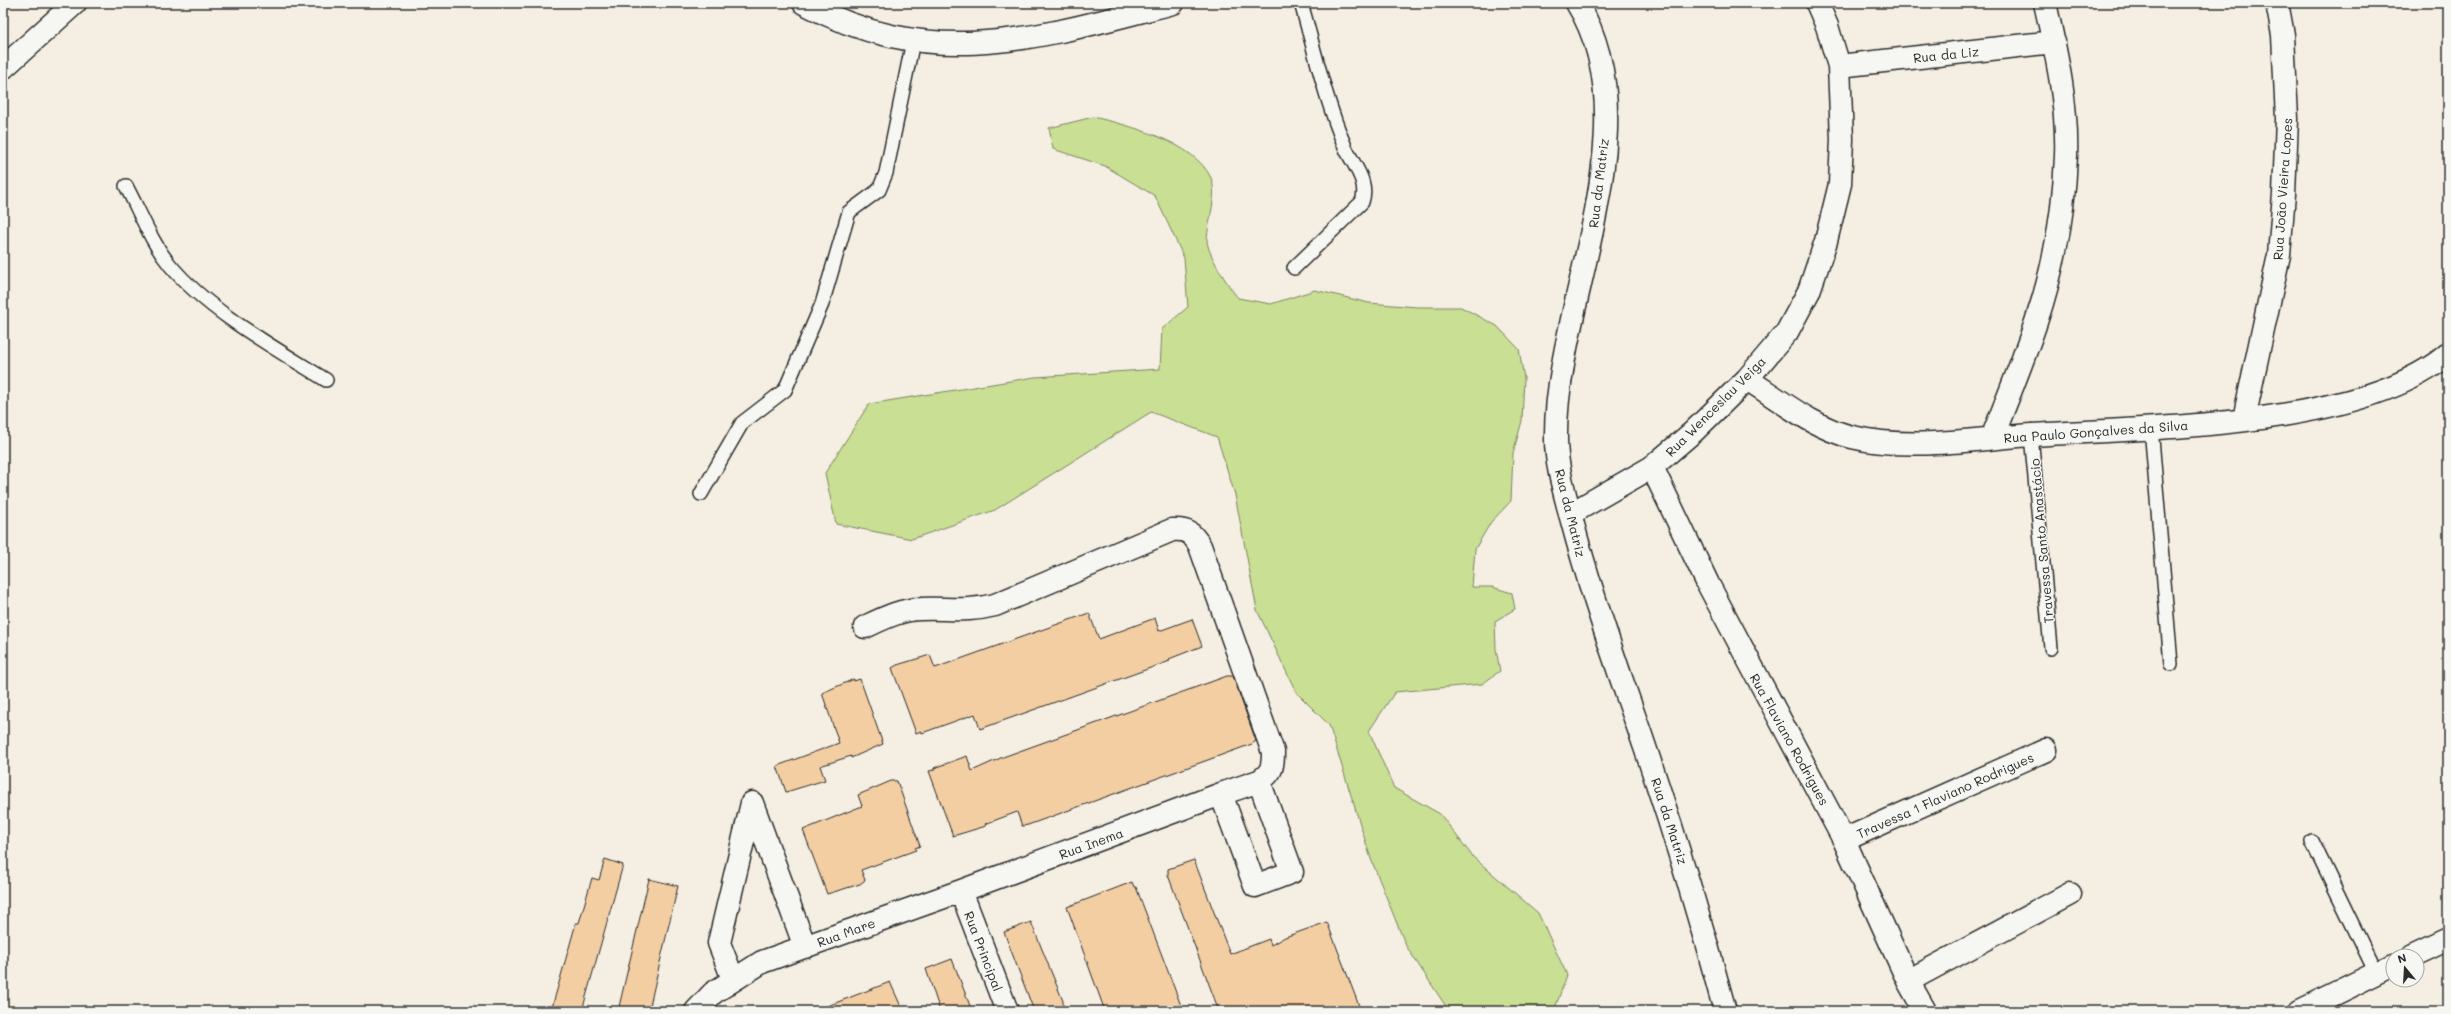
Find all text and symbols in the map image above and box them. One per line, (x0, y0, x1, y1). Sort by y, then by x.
street label: Rua da Liz (1912, 42, 1980, 66)
street label: Rua João Vieira Lopes (2269, 117, 2295, 261)
street label: Rua da Matriz (1584, 137, 1612, 229)
street label: Rua Wenceslau Veiga (1661, 352, 1769, 460)
street label: Rua Paulo Gonçalves da Silva (2003, 416, 2189, 446)
street label: Travessa Santo Anastácio (2025, 457, 2057, 624)
street label: Rua da Matriz (1552, 467, 1590, 559)
street label: Rua Flaviano Rodrigues (1747, 670, 1833, 808)
street label: Travessa 1 Flaviano Rodrigues (1854, 748, 2036, 842)
street label: Rua da Matriz (1648, 776, 1692, 866)
street label: Rua Inema (1057, 824, 1125, 862)
street label: Rua Principal (961, 909, 1007, 993)
street label: Rua Mare (815, 914, 877, 950)
north arrow (2385, 948, 2425, 988)
text: N (2395, 950, 2408, 966)

